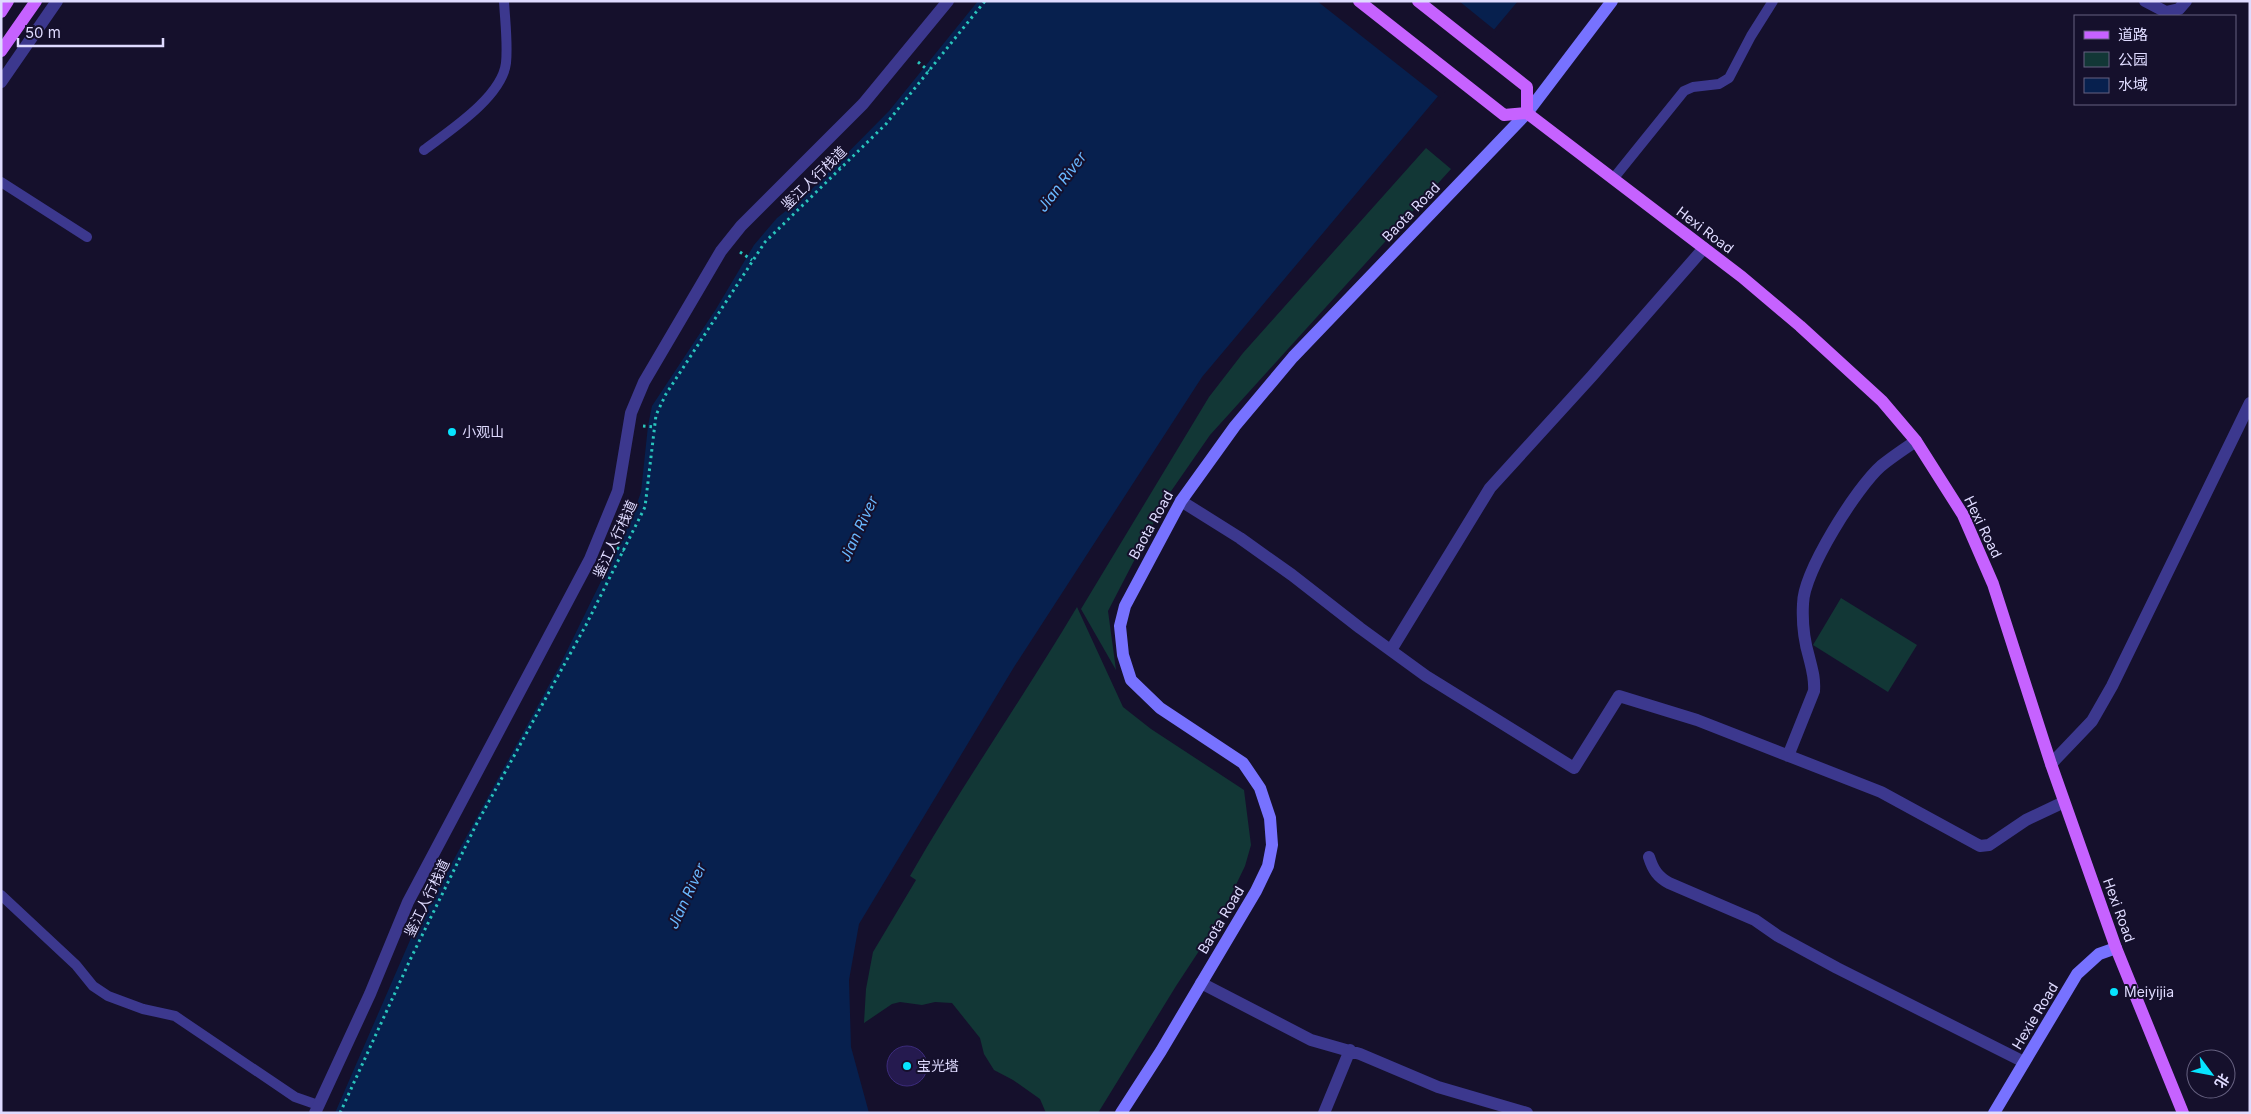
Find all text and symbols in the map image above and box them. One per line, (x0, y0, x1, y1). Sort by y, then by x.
scale bar (18, 15, 162, 47)
legend (2074, 15, 2236, 105)
text: 50 m (25, 23, 61, 42)
text: 道路 (2118, 25, 2148, 44)
text: 公园 (2118, 50, 2148, 69)
text: 水域 (2118, 75, 2148, 94)
street label: 鉴江人行栈道 (778, 142, 850, 213)
water label: Jian River (1033, 148, 1091, 215)
street label: Baota Road (1378, 179, 1443, 245)
street label: Hexi Road (1673, 203, 1737, 257)
place label: 小观山 (462, 423, 504, 440)
marker: 小观山 (446, 426, 458, 438)
street label: Baota Road (1125, 488, 1176, 562)
water label: Jian River (835, 493, 882, 565)
street label: Hexi Road (1961, 493, 2006, 561)
street label: 鉴江人行栈道 (589, 497, 640, 580)
street label: 鉴江人行栈道 (400, 856, 453, 939)
water label: Jian River (663, 860, 710, 932)
street label: Hexi Road (2100, 875, 2139, 944)
street label: Baota Road (1194, 883, 1247, 957)
street label: Hexie Road (2008, 979, 2061, 1052)
place label: Meiyijia (2124, 983, 2174, 1000)
marker: Meiyijia (2108, 986, 2120, 998)
north arrow (2186, 1049, 2236, 1099)
place label: 宝光塔 (917, 1057, 959, 1074)
marker: 宝光塔 (901, 1060, 913, 1072)
text: 北 (2212, 1071, 2233, 1092)

